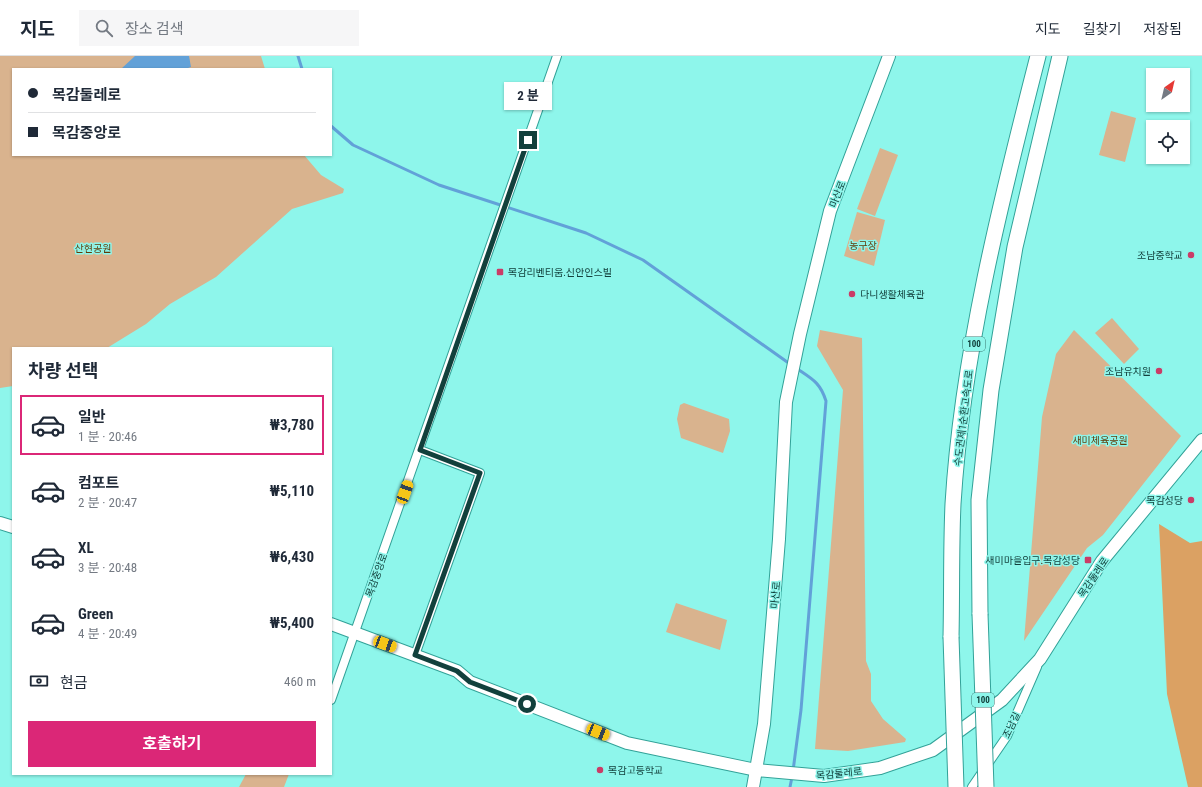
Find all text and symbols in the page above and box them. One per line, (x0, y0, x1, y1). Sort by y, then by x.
search box (79, 10, 359, 46)
icon: search (93, 17, 115, 39)
text: 지도 (20, 18, 55, 41)
text: 장소 검색 (125, 20, 184, 38)
text: 지도 (1035, 21, 1061, 37)
text: 길찾기 (1083, 21, 1121, 37)
text: 저장됨 (1143, 21, 1182, 37)
north arrow (1146, 68, 1190, 112)
map controls (1146, 68, 1190, 164)
callout: 2 분 (504, 82, 552, 110)
text: 목감둘레로 (52, 86, 121, 104)
text: 2 분 (517, 88, 539, 103)
button: locate (1146, 120, 1190, 164)
text: 목감중앙로 (52, 124, 121, 142)
route end (519, 131, 537, 149)
street label: 마산로 (827, 179, 848, 209)
park label: 농구장 (849, 240, 877, 251)
park label: 산현공원 (75, 243, 111, 254)
place label: 조남중학교 (1137, 250, 1183, 261)
marker: 조남중학교 (1186, 250, 1196, 260)
marker: 목감리벤티움.신안인스빌 (495, 267, 505, 277)
place label: 목감리벤티움.신안인스빌 (508, 267, 612, 278)
marker: 다니생활체육관 (847, 289, 857, 299)
place label: 다니생활체육관 (860, 289, 925, 300)
road number: 100 (963, 337, 985, 351)
text: 차량 선택 (28, 360, 98, 381)
place label: 조남유치원 (1105, 366, 1151, 377)
marker: 조남유치원 (1154, 366, 1164, 376)
street label: 수도권제1순환고속도로 (952, 369, 975, 467)
icon: car (30, 407, 66, 443)
text: 일반 (78, 408, 106, 426)
text: ₩3,780 (269, 416, 314, 434)
text: 1 분 · 20:46 (78, 429, 137, 444)
park label: 새미체육공원 (1072, 435, 1128, 446)
icon: car (30, 473, 66, 509)
text: 컴포트 (78, 474, 119, 492)
car (395, 479, 415, 505)
text: ₩5,110 (269, 482, 314, 500)
text: 2 분 · 20:47 (78, 495, 137, 510)
place label: 목감성당 (1146, 495, 1183, 506)
marker: 목감성당 (1186, 495, 1196, 505)
icon: car (30, 539, 66, 575)
text: XL (78, 539, 94, 557)
text: ₩6,430 (269, 548, 314, 566)
street label: 목감중앙로 (363, 552, 390, 599)
place label: 새미마을입구.목감성당 (985, 555, 1080, 566)
street label: 목감둘레로 (1076, 555, 1111, 599)
marker: 새미마을입구.목감성당 (1083, 555, 1093, 565)
text: 3 분 · 20:48 (78, 560, 137, 575)
street label: 마산로 (769, 581, 782, 609)
icon: car (30, 605, 66, 641)
text: Green (78, 605, 113, 623)
text: ₩5,400 (269, 614, 314, 632)
text: 4 분 · 20:49 (78, 626, 137, 641)
car (372, 634, 398, 654)
icon: cash (28, 670, 50, 692)
text: 현금 (60, 674, 88, 692)
text: 460 m (284, 674, 316, 689)
road number: 100 (972, 693, 994, 707)
route start (518, 695, 536, 713)
street label: 조남길 (1000, 710, 1022, 740)
button: 호출하기 (28, 721, 316, 767)
car (585, 722, 611, 742)
marker: 목감고등학교 (595, 765, 605, 775)
place label: 목감고등학교 (608, 765, 663, 776)
street label: 목감둘레로 (816, 766, 863, 781)

